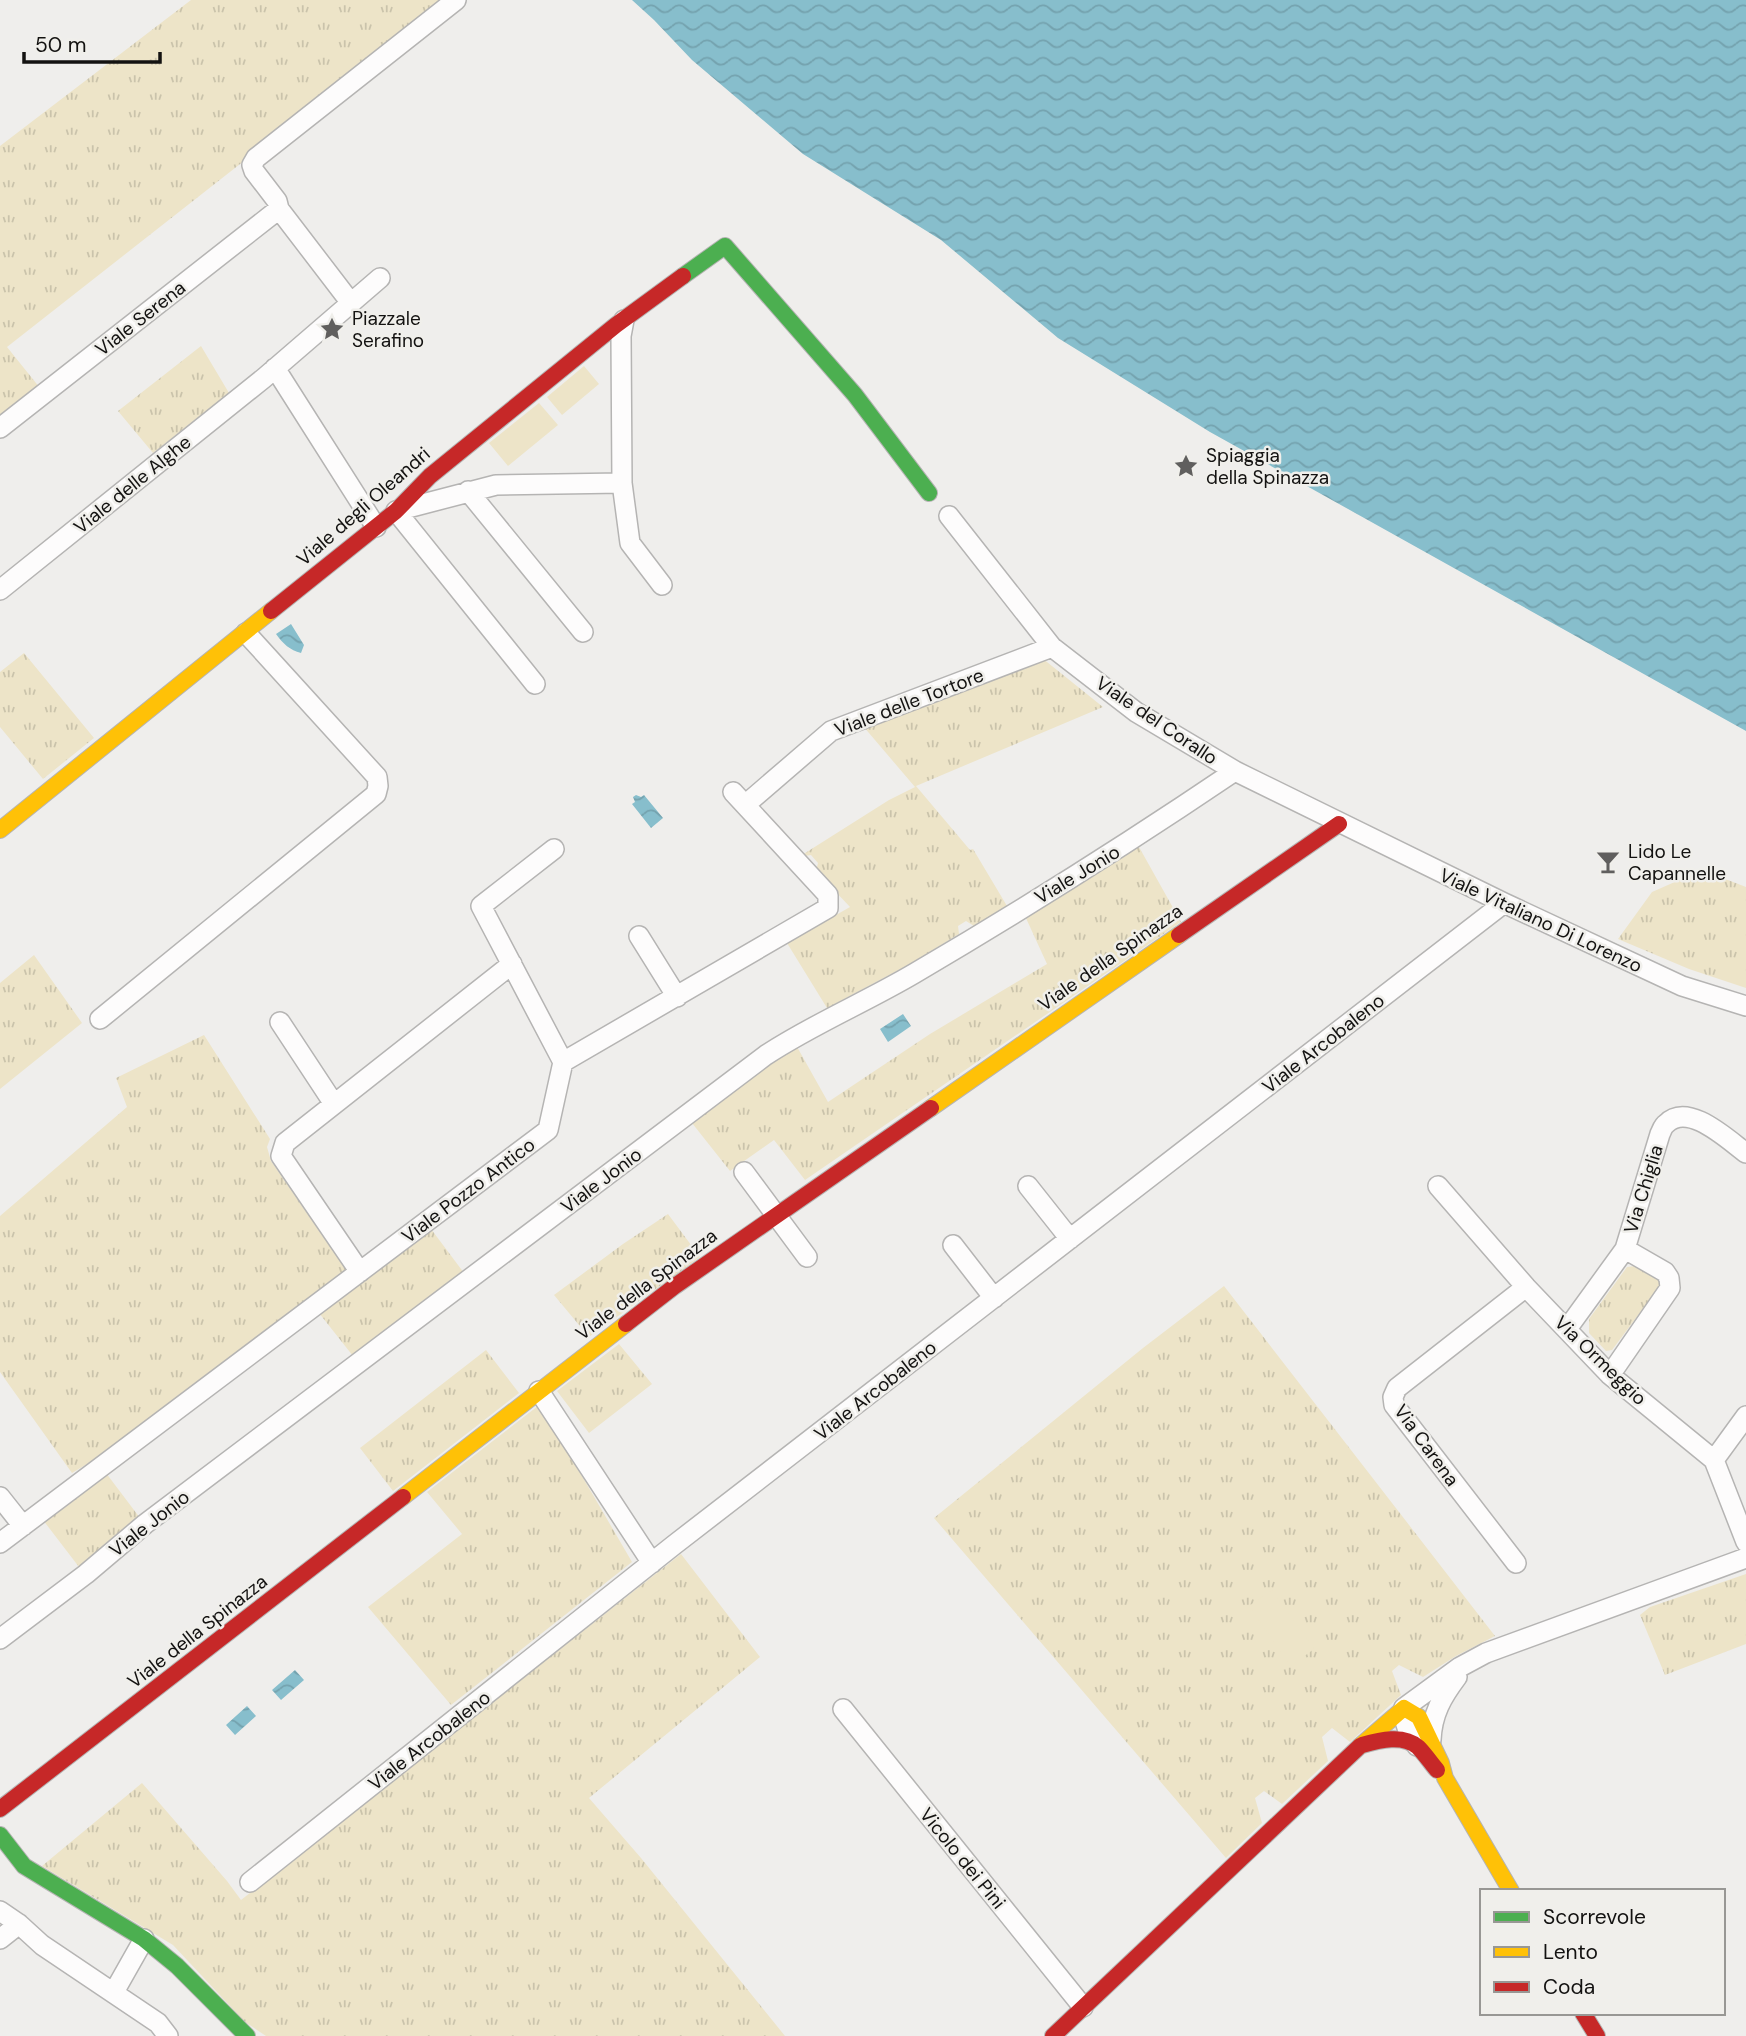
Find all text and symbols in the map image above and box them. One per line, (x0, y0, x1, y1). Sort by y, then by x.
scale bar (24, 21, 161, 65)
text: 50 m (35, 31, 86, 59)
street label: Viale Serena (90, 275, 191, 362)
place label: Piazzale Serafino (352, 306, 424, 353)
place icon: Piazzale Serafino (318, 315, 346, 343)
street label: Viale delle Alghe (69, 429, 196, 539)
street label: Viale degli Oleandri (291, 441, 435, 571)
place label: Spiaggia della Spinazza (1206, 443, 1329, 490)
place icon: Spiaggia della Spinazza (1172, 452, 1200, 480)
street label: Viale delle Tortore (831, 663, 987, 742)
street label: Viale del Corallo (1091, 670, 1222, 770)
street label: Viale Jonio (1030, 839, 1125, 910)
place label: Lido Le Capannelle (1628, 839, 1726, 886)
bar icon: Lido Le Capannelle (1594, 848, 1622, 876)
street label: Viale Vitaliano Di Lorenzo (1435, 862, 1646, 978)
street label: Viale della Spinazza (1033, 898, 1187, 1017)
street label: Viale Arcobaleno (1257, 988, 1390, 1099)
street label: Viale Pozzo Antico (397, 1132, 540, 1249)
street label: Viale Jonio (556, 1142, 647, 1219)
street label: Via Chiglia (1618, 1142, 1669, 1237)
street label: Viale della Spinazza (571, 1223, 722, 1346)
street label: Via Ormeggio (1549, 1310, 1652, 1411)
street label: Viale Arcobaleno (809, 1335, 942, 1446)
street label: Via Carena (1388, 1399, 1465, 1491)
street label: Viale Jonio (104, 1484, 195, 1563)
street label: Viale della Spinazza (122, 1569, 272, 1694)
street label: Viale Arcobaleno (363, 1685, 496, 1796)
street label: Vicolo dei Pini (914, 1803, 1011, 1914)
legend (1480, 1889, 1725, 2015)
text: Scorrevole (1543, 1903, 1646, 1931)
text: Lento (1543, 1938, 1598, 1966)
text: Coda (1543, 1973, 1595, 2001)

